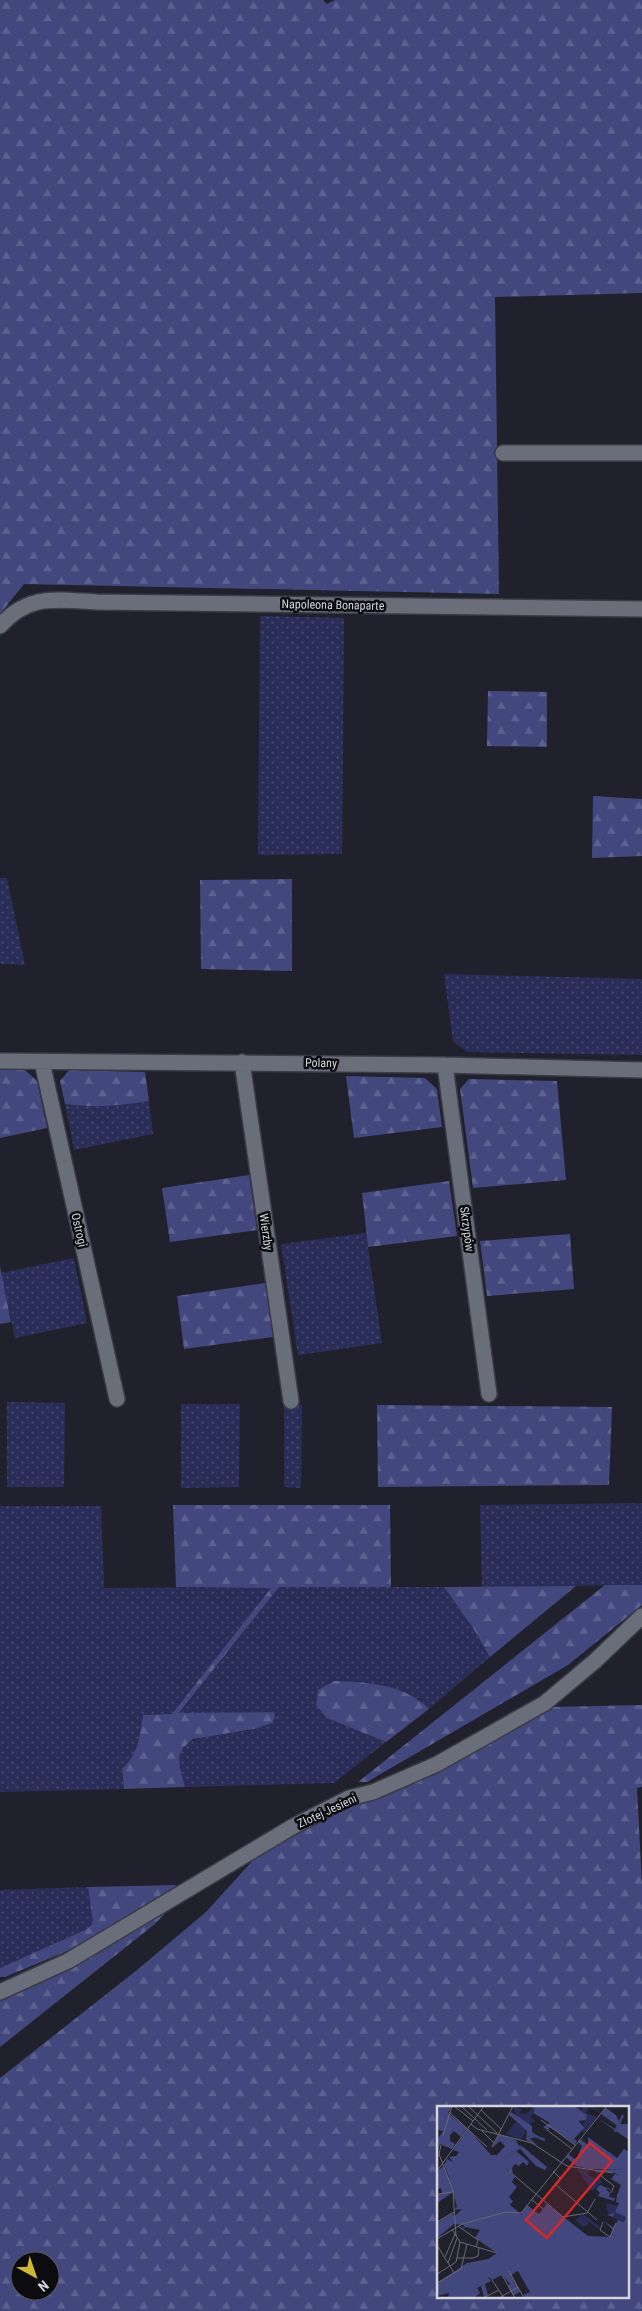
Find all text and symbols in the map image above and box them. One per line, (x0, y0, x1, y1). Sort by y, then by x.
street label: Napoleona Bonaparte (281, 597, 385, 613)
street label: Polany (305, 1056, 337, 1070)
street label: Skrzypów (457, 1206, 477, 1253)
street label: Ostrogi (68, 1212, 90, 1248)
street label: Wierzby (256, 1213, 276, 1251)
street label: Złotej Jesieni (295, 1791, 359, 1831)
inset map (437, 2106, 630, 2298)
north arrow (10, 2251, 60, 2301)
text: N (35, 2277, 52, 2295)

